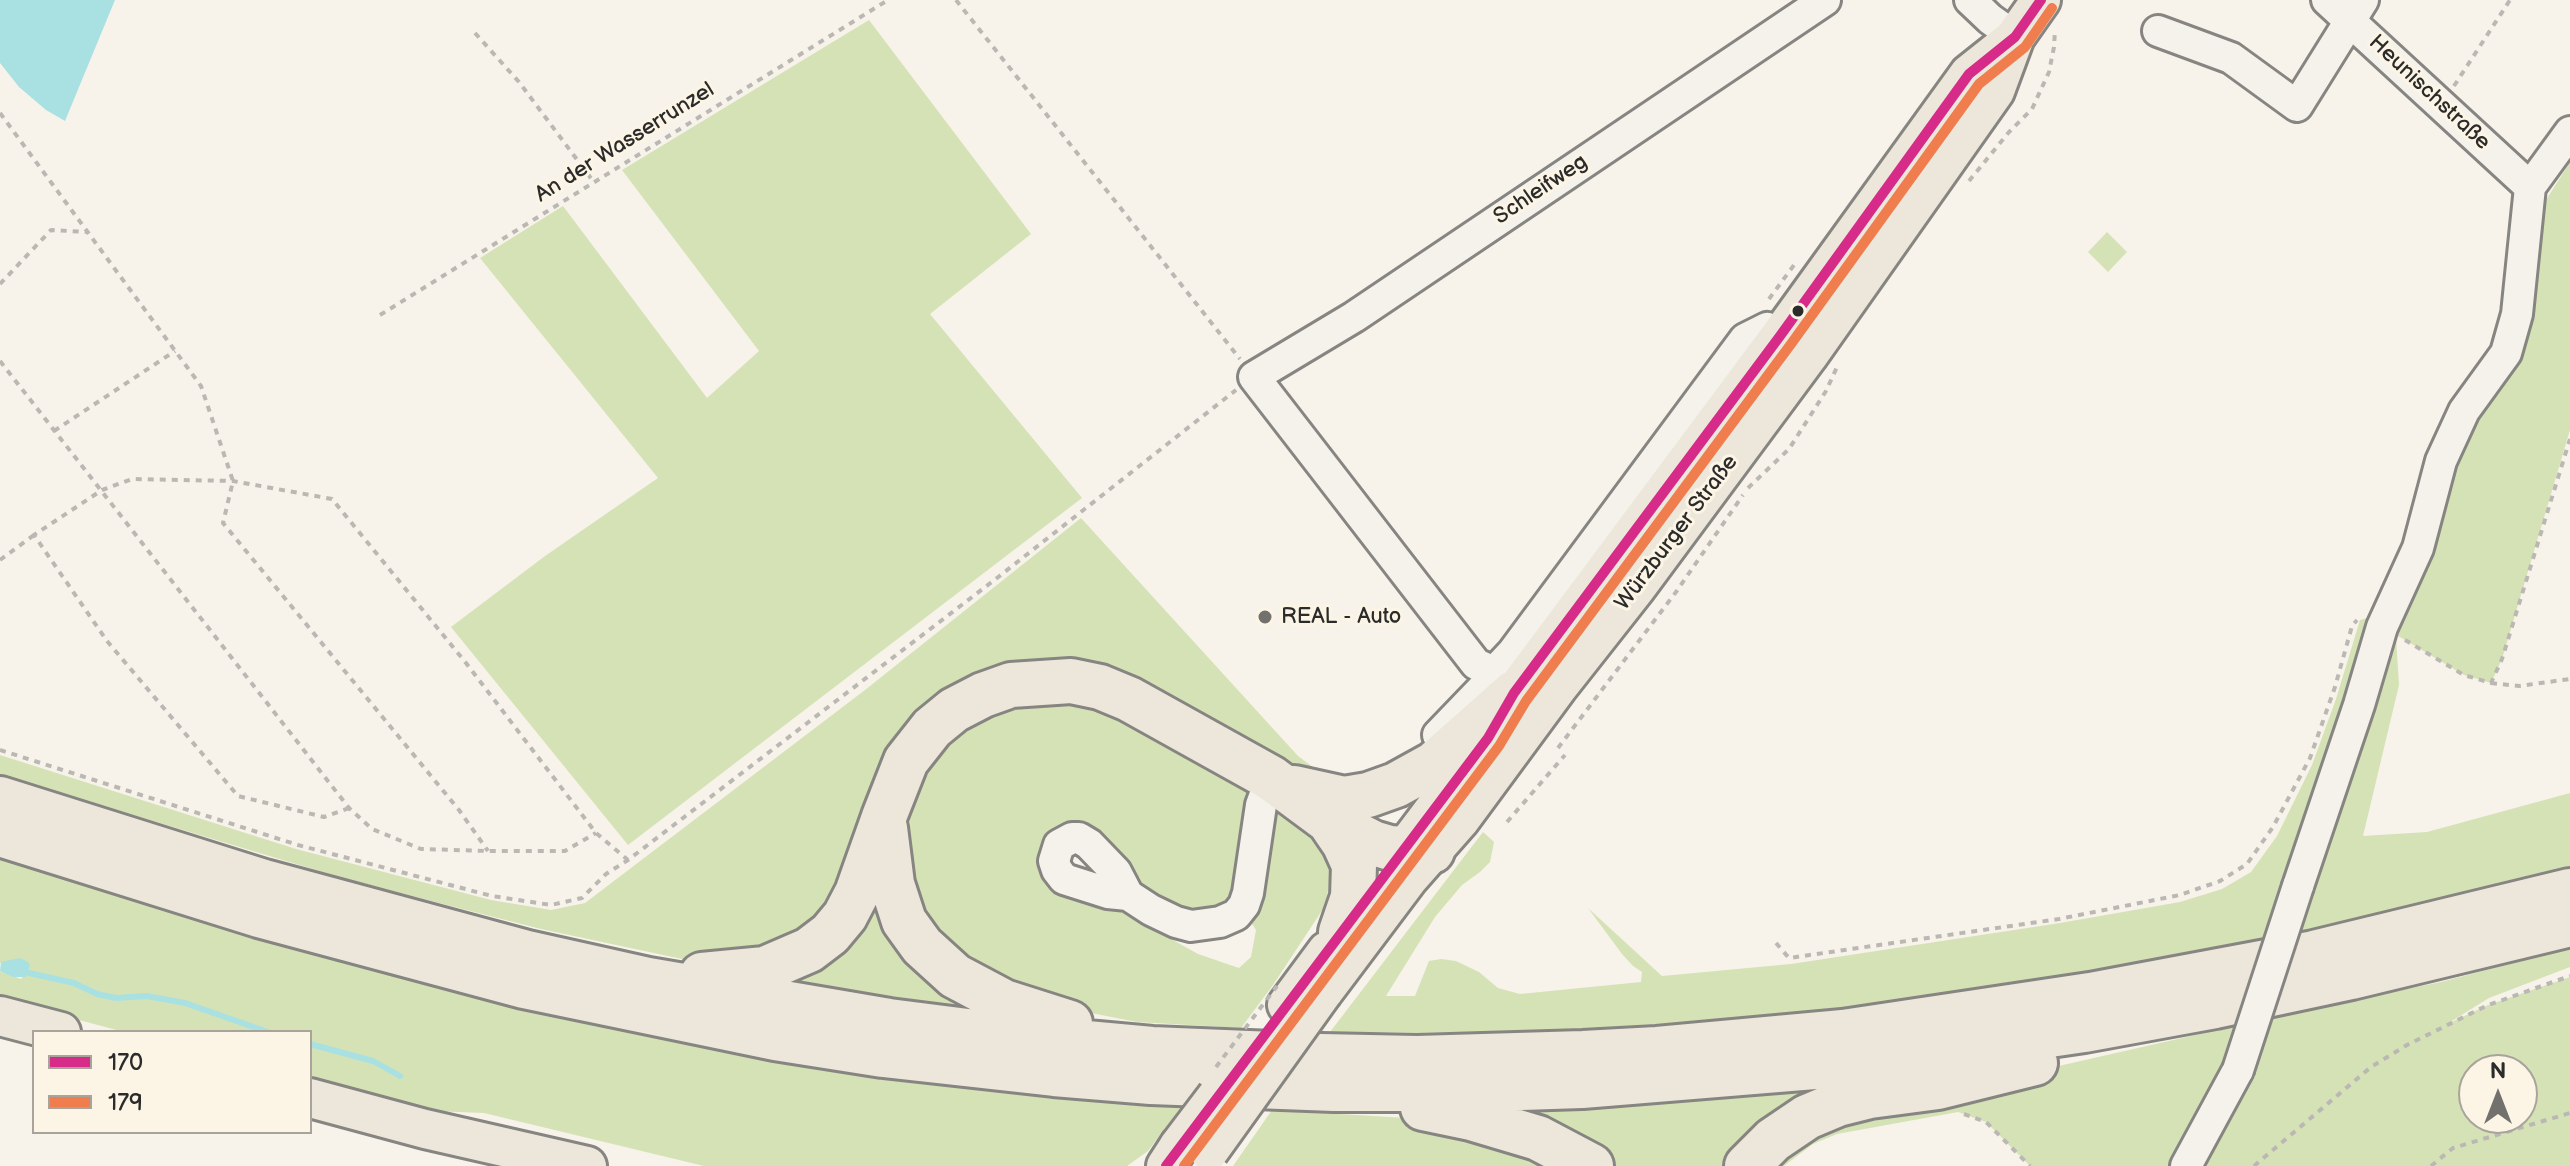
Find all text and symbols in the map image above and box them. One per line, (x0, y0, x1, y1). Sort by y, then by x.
street label: Heunischstraße (2363, 30, 2495, 156)
street label: An der Wasserrunzel (531, 77, 719, 209)
street label: Schleifweg (1489, 149, 1593, 231)
unlabelled marker (1790, 303, 1806, 319)
street label: Würzburger Straße (1610, 450, 1744, 616)
place label: REAL - Auto (1281, 604, 1401, 630)
marker: REAL - Auto (1256, 608, 1274, 626)
legend (32, 1030, 312, 1134)
text: 170 (108, 1048, 143, 1077)
north arrow (2458, 1054, 2538, 1134)
text: N (2490, 1058, 2506, 1085)
text: 179 (108, 1088, 143, 1117)

